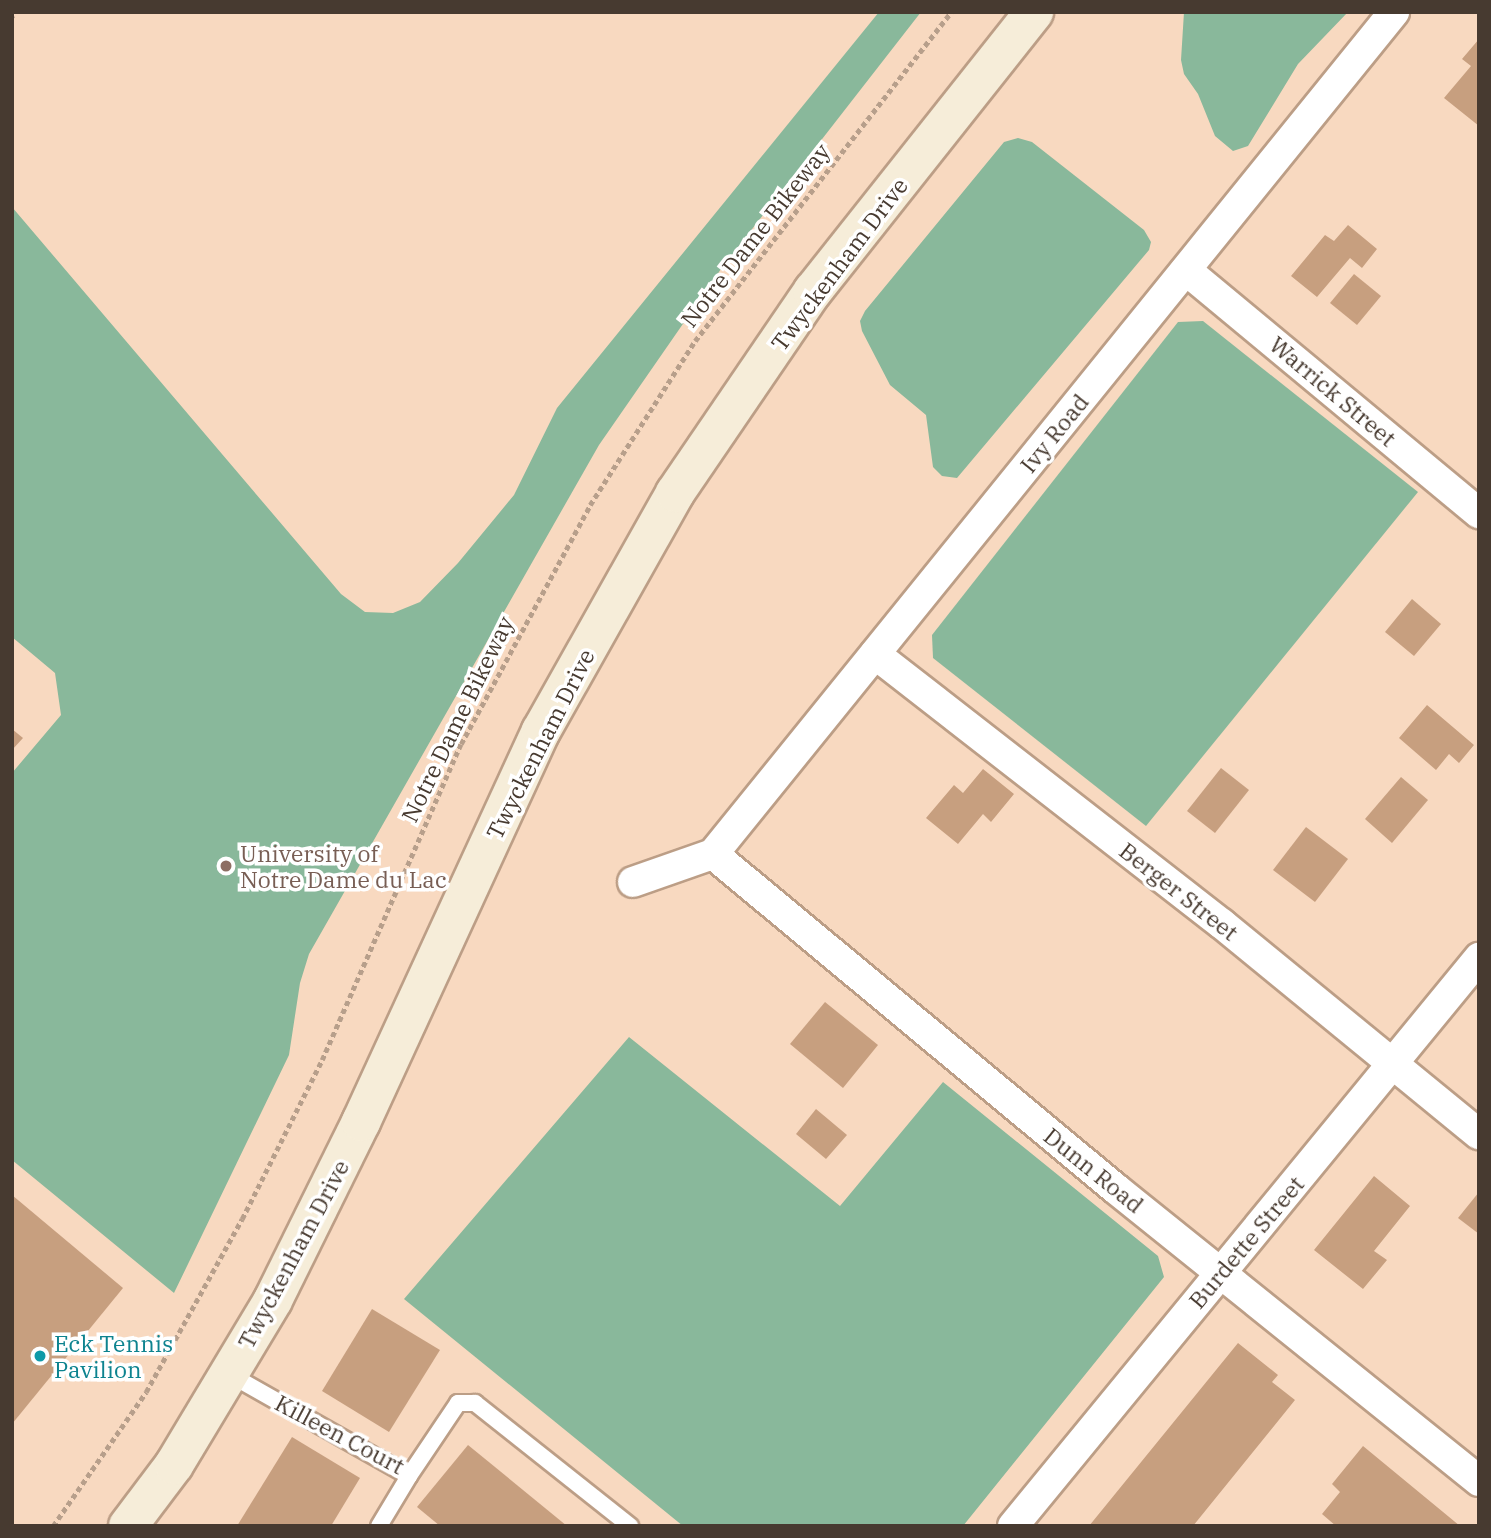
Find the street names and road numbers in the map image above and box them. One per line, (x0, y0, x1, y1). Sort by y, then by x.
street label: Notre Dame Bikeway (675, 138, 835, 332)
street label: Twyckenham Drive (765, 172, 913, 356)
street label: Warrick Street (1264, 330, 1402, 452)
street label: Ivy Road (1014, 388, 1094, 478)
street label: Notre Dame Bikeway (395, 612, 519, 826)
street label: Twyckenham Drive (480, 644, 600, 844)
street label: Berger Street (1114, 836, 1244, 946)
street label: Dunn Road (1039, 1121, 1149, 1219)
street label: Twyckenham Drive (232, 1155, 354, 1353)
street label: Burdette Street (1183, 1170, 1309, 1314)
street label: Killeen Court (271, 1388, 409, 1480)

